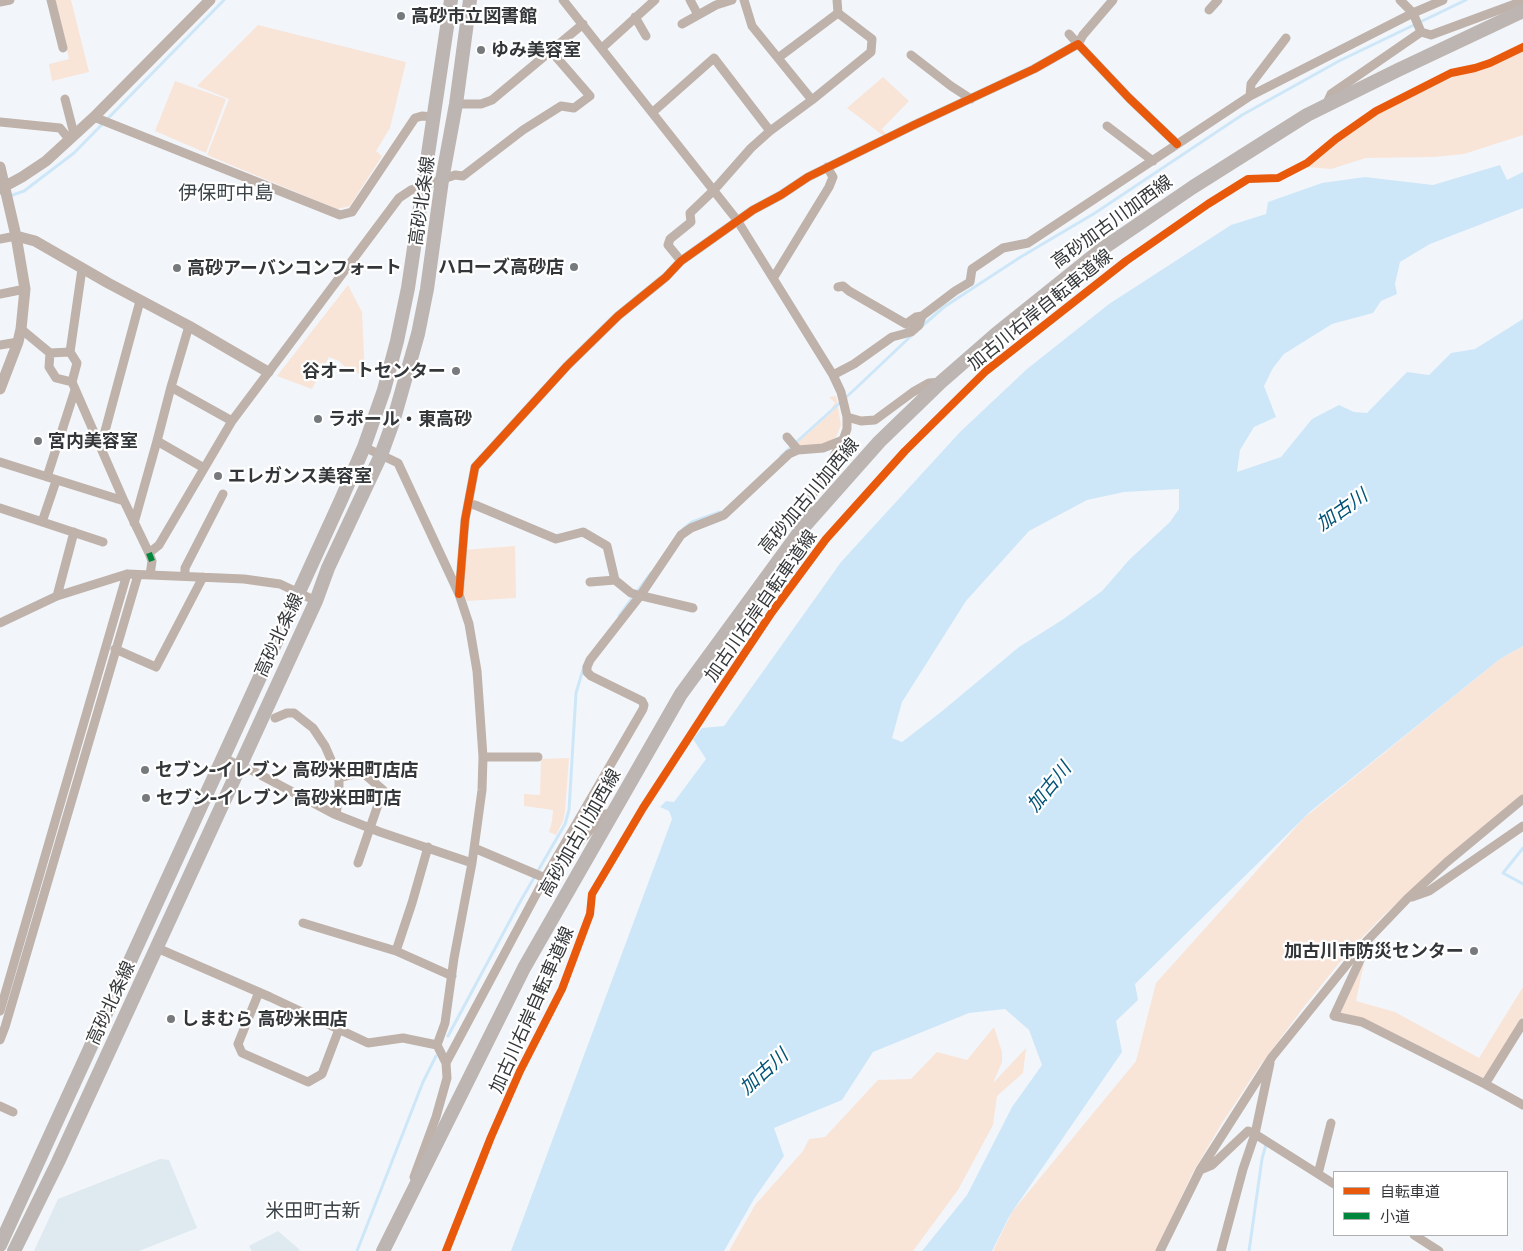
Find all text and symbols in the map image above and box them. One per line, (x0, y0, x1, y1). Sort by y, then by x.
place label: 高砂市立図書館 (411, 5, 537, 27)
marker: 高砂市立図書館 (395, 10, 407, 22)
place label: ゆみ美容室 (491, 39, 581, 61)
marker: ゆみ美容室 (475, 44, 487, 56)
street label: 高砂北条線 (405, 155, 439, 247)
street label: 高砂加古川加西線 (1047, 171, 1177, 273)
district label: 伊保町中島 (179, 182, 273, 204)
street label: 加古川右岸自転車道線 (963, 245, 1117, 375)
place label: ハローズ高砂店 (438, 256, 564, 278)
place label: 高砂アーバンコンフォート (187, 257, 402, 279)
marker: ハローズ高砂店 (568, 261, 580, 273)
marker: 高砂アーバンコンフォート (171, 262, 183, 274)
place label: 谷オートセンター (302, 360, 446, 382)
marker: 谷オートセンター (450, 365, 462, 377)
place label: ラポール・東高砂 (328, 408, 472, 430)
marker: ラポール・東高砂 (312, 413, 324, 425)
place label: 宮内美容室 (48, 430, 138, 452)
street label: 高砂加古川加西線 (754, 434, 864, 558)
marker: 宮内美容室 (32, 435, 44, 447)
place label: エレガンス美容室 (228, 465, 372, 487)
marker: エレガンス美容室 (212, 470, 224, 482)
water label: 加古川 (1312, 484, 1372, 536)
street label: 加古川右岸自転車道線 (701, 526, 821, 686)
street label: 高砂北条線 (250, 590, 308, 680)
water label: 加古川 (1022, 758, 1076, 816)
place label: セブン-イレブン 高砂米田町店店 (155, 759, 418, 781)
marker: セブン-イレブン 高砂米田町店店 (139, 764, 151, 776)
street label: 高砂加古川加西線 (535, 765, 625, 901)
place label: セブン-イレブン 高砂米田町店 (156, 787, 401, 809)
marker: セブン-イレブン 高砂米田町店 (140, 792, 152, 804)
street label: 加古川右岸自転車道線 (486, 923, 578, 1097)
place label: 加古川市防災センター (1284, 940, 1464, 962)
marker: 加古川市防災センター (1468, 945, 1480, 957)
street label: 高砂北条線 (82, 958, 140, 1048)
place label: しまむら 高砂米田店 (181, 1008, 347, 1030)
marker: しまむら 高砂米田店 (165, 1013, 177, 1025)
water label: 加古川 (735, 1044, 793, 1100)
legend (1333, 1171, 1508, 1236)
text: 自転車道 (1380, 1182, 1440, 1200)
district label: 米田町古新 (266, 1200, 360, 1222)
text: 小道 (1380, 1207, 1410, 1225)

